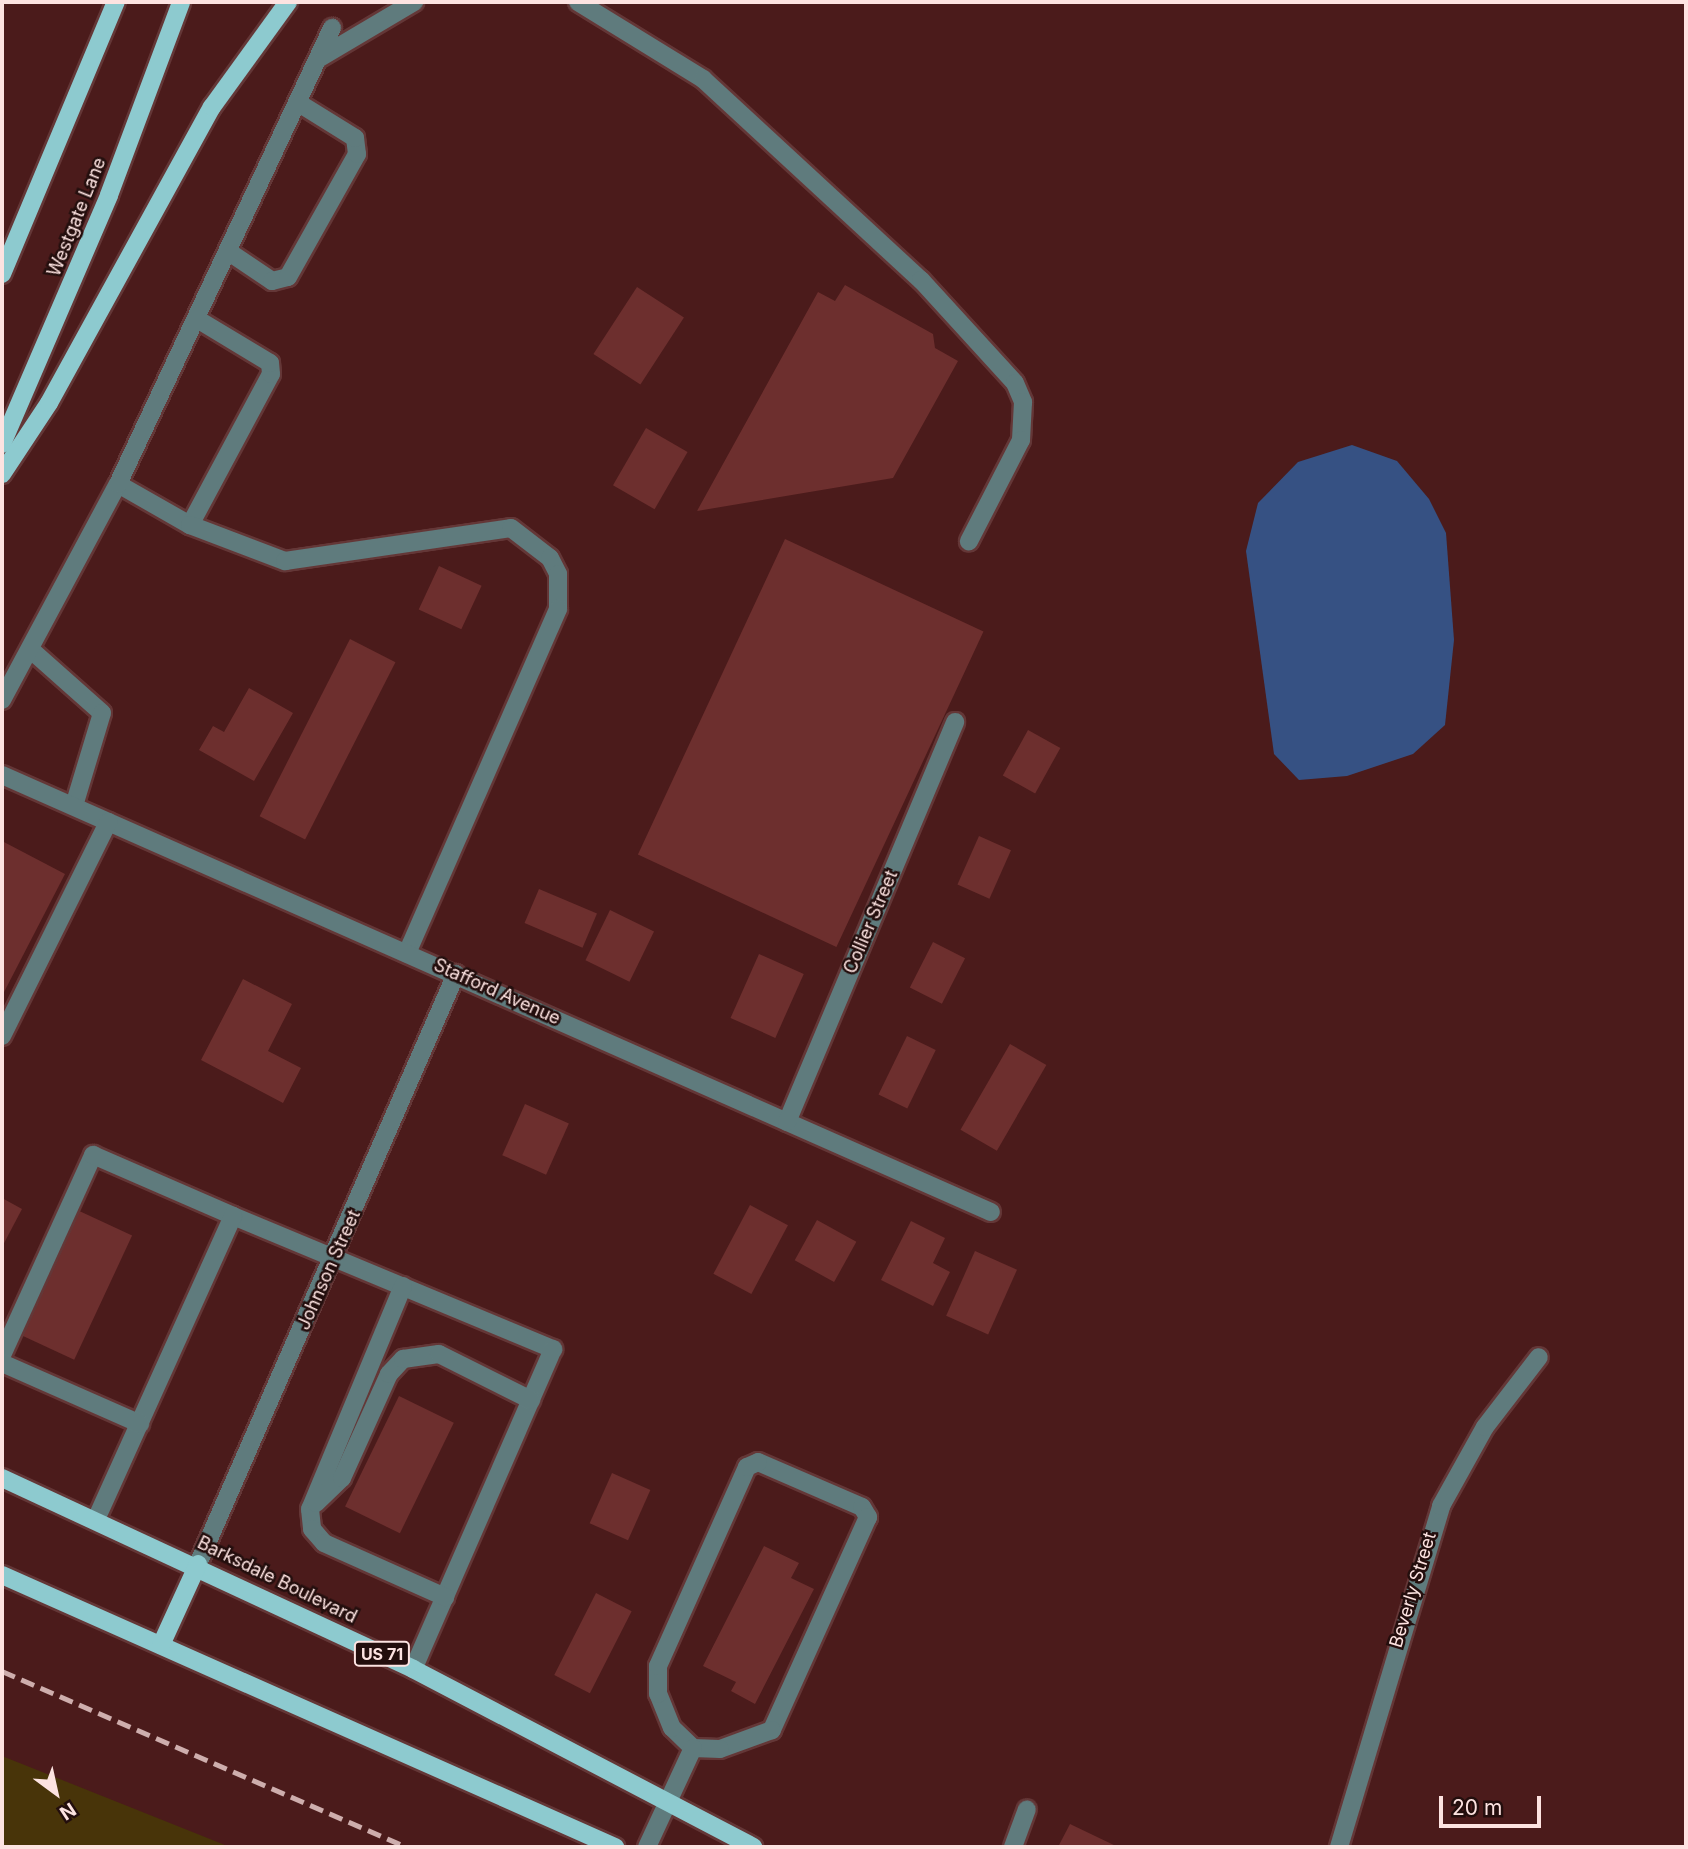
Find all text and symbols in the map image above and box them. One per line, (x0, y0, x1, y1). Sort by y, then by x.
street label: Westgate Lane (43, 154, 111, 280)
street label: Collier Street (840, 867, 902, 977)
street label: Stafford Avenue (430, 954, 564, 1030)
street label: Johnson Street (293, 1207, 365, 1333)
street label: Beverly Street (1385, 1530, 1441, 1650)
street label: Barksdale Boulevard (194, 1532, 360, 1628)
road number: US 71 (352, 1642, 412, 1666)
north arrow (21, 1758, 91, 1828)
scale bar (1443, 1783, 1544, 1827)
text: 20 m (1452, 1795, 1502, 1820)
text: N (55, 1797, 80, 1825)

